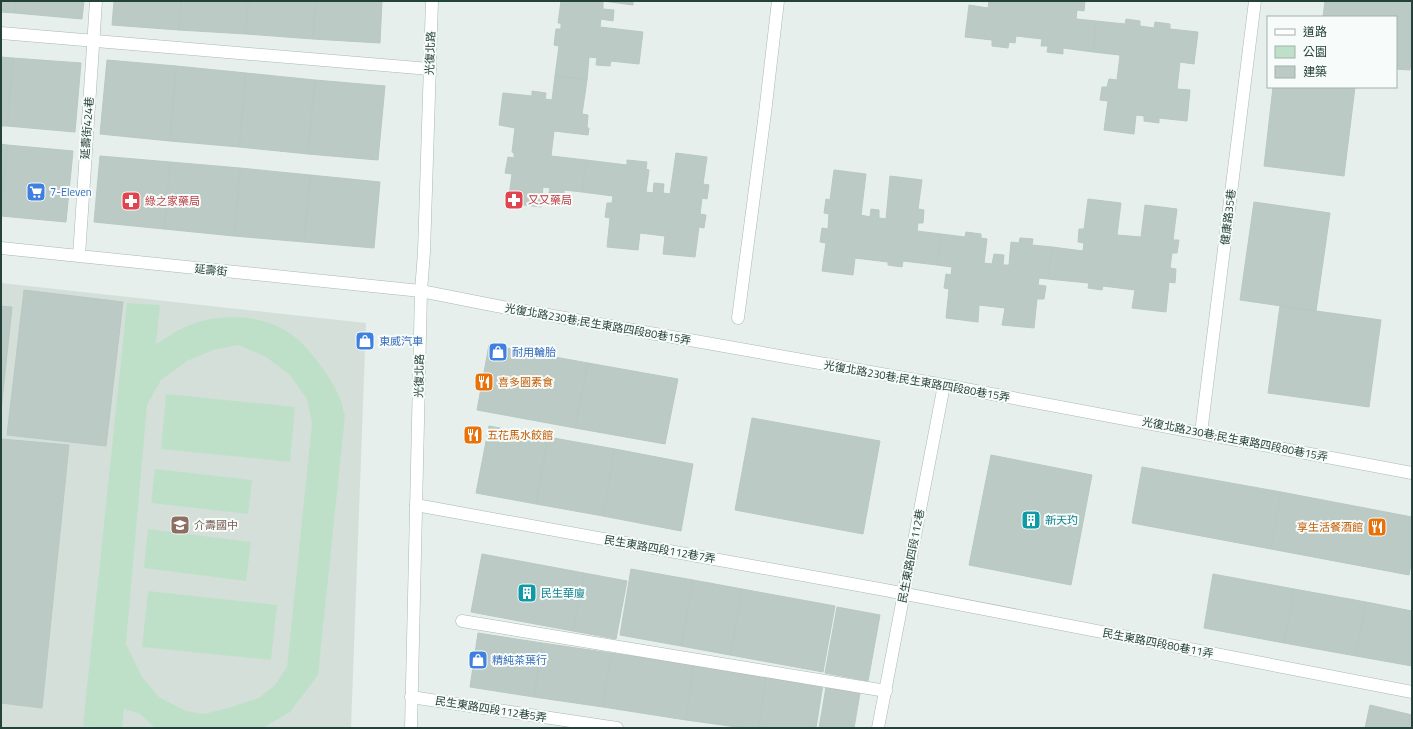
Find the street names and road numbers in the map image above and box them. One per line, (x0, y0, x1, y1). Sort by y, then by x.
street label: 光復北路 (421, 31, 439, 75)
street label: 延壽街424巷 (77, 96, 97, 160)
street label: 健康路35巷 (1217, 188, 1239, 246)
street label: 延壽街 (194, 260, 228, 280)
street label: 光復北路230巷;民生東路四段80巷15弄 (504, 300, 692, 348)
street label: 光復北路 (411, 354, 427, 398)
street label: 光復北路230巷;民生東路四段80巷15弄 (823, 357, 1011, 405)
street label: 光復北路230巷;民生東路四段80巷15弄 (1141, 413, 1329, 465)
street label: 民生東路四段112巷 (894, 508, 928, 604)
street label: 民生東路四段112巷7弄 (603, 531, 717, 567)
street label: 民生東路四段80巷11弄 (1101, 624, 1215, 662)
street label: 民生東路四段112巷5弄 (434, 692, 548, 726)

